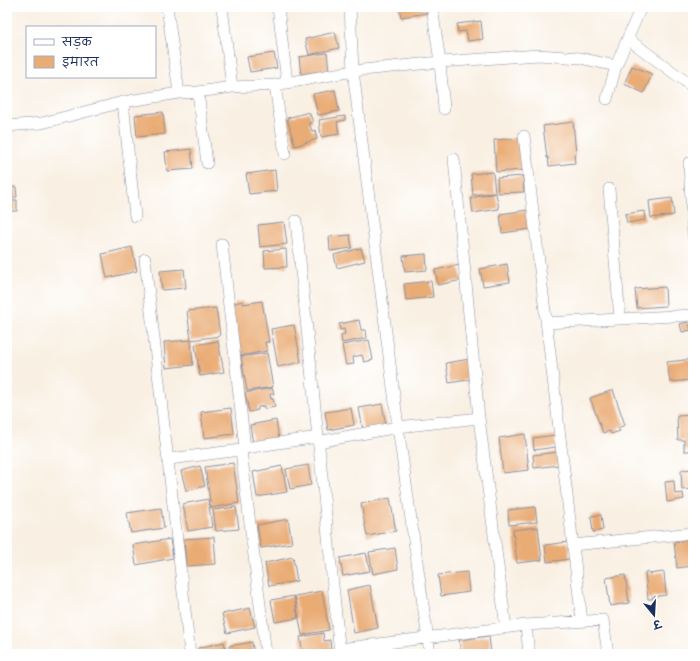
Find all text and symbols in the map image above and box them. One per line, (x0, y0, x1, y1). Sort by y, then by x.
legend (26, 26, 156, 78)
text: सड़क (61, 33, 93, 50)
text: इमारत (62, 53, 100, 70)
north arrow (634, 595, 674, 635)
text: उ (650, 616, 664, 633)

